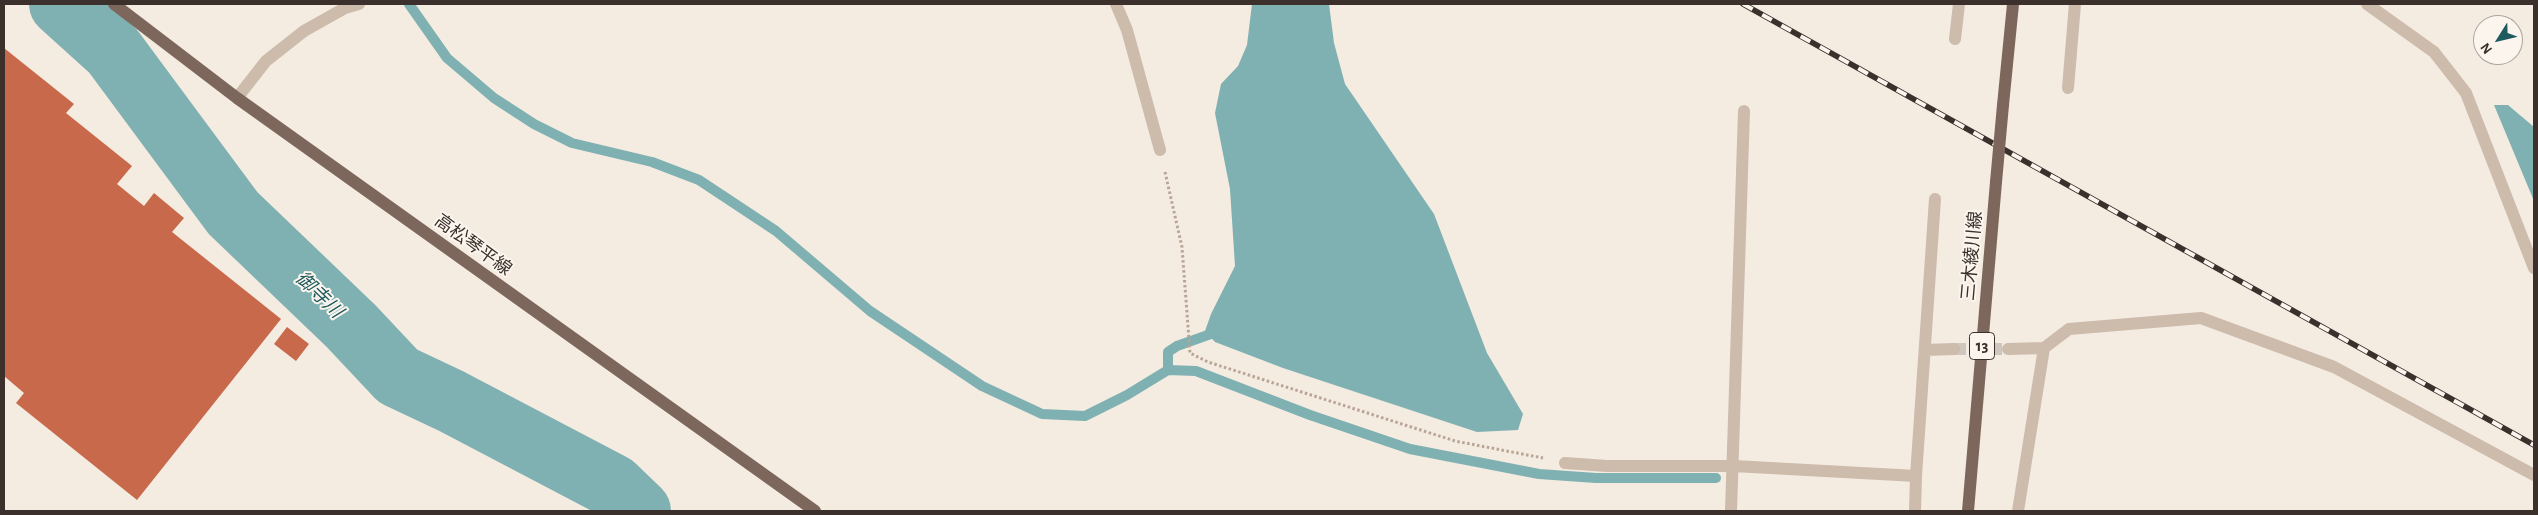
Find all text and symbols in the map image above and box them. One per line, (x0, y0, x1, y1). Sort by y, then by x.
north arrow (2473, 15, 2523, 65)
text: N (2478, 40, 2495, 56)
street label: 高松琴平線 (430, 210, 516, 280)
street label: 三木綾川線 (1957, 210, 1987, 302)
water label: 御寺川 (291, 267, 347, 323)
road number: 13 (1970, 332, 1994, 360)

